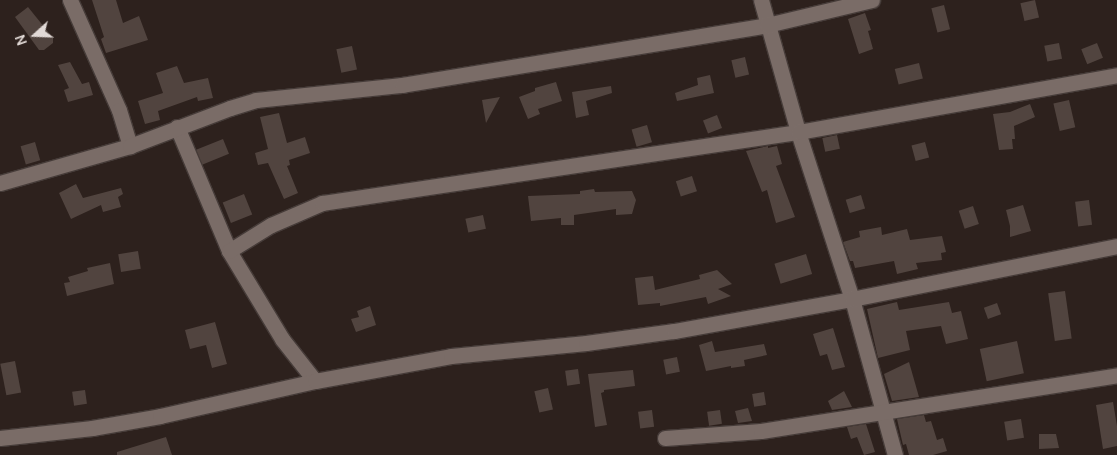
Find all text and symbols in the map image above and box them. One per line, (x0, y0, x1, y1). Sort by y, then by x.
north arrow (10, 10, 60, 60)
text: N (10, 32, 31, 48)

